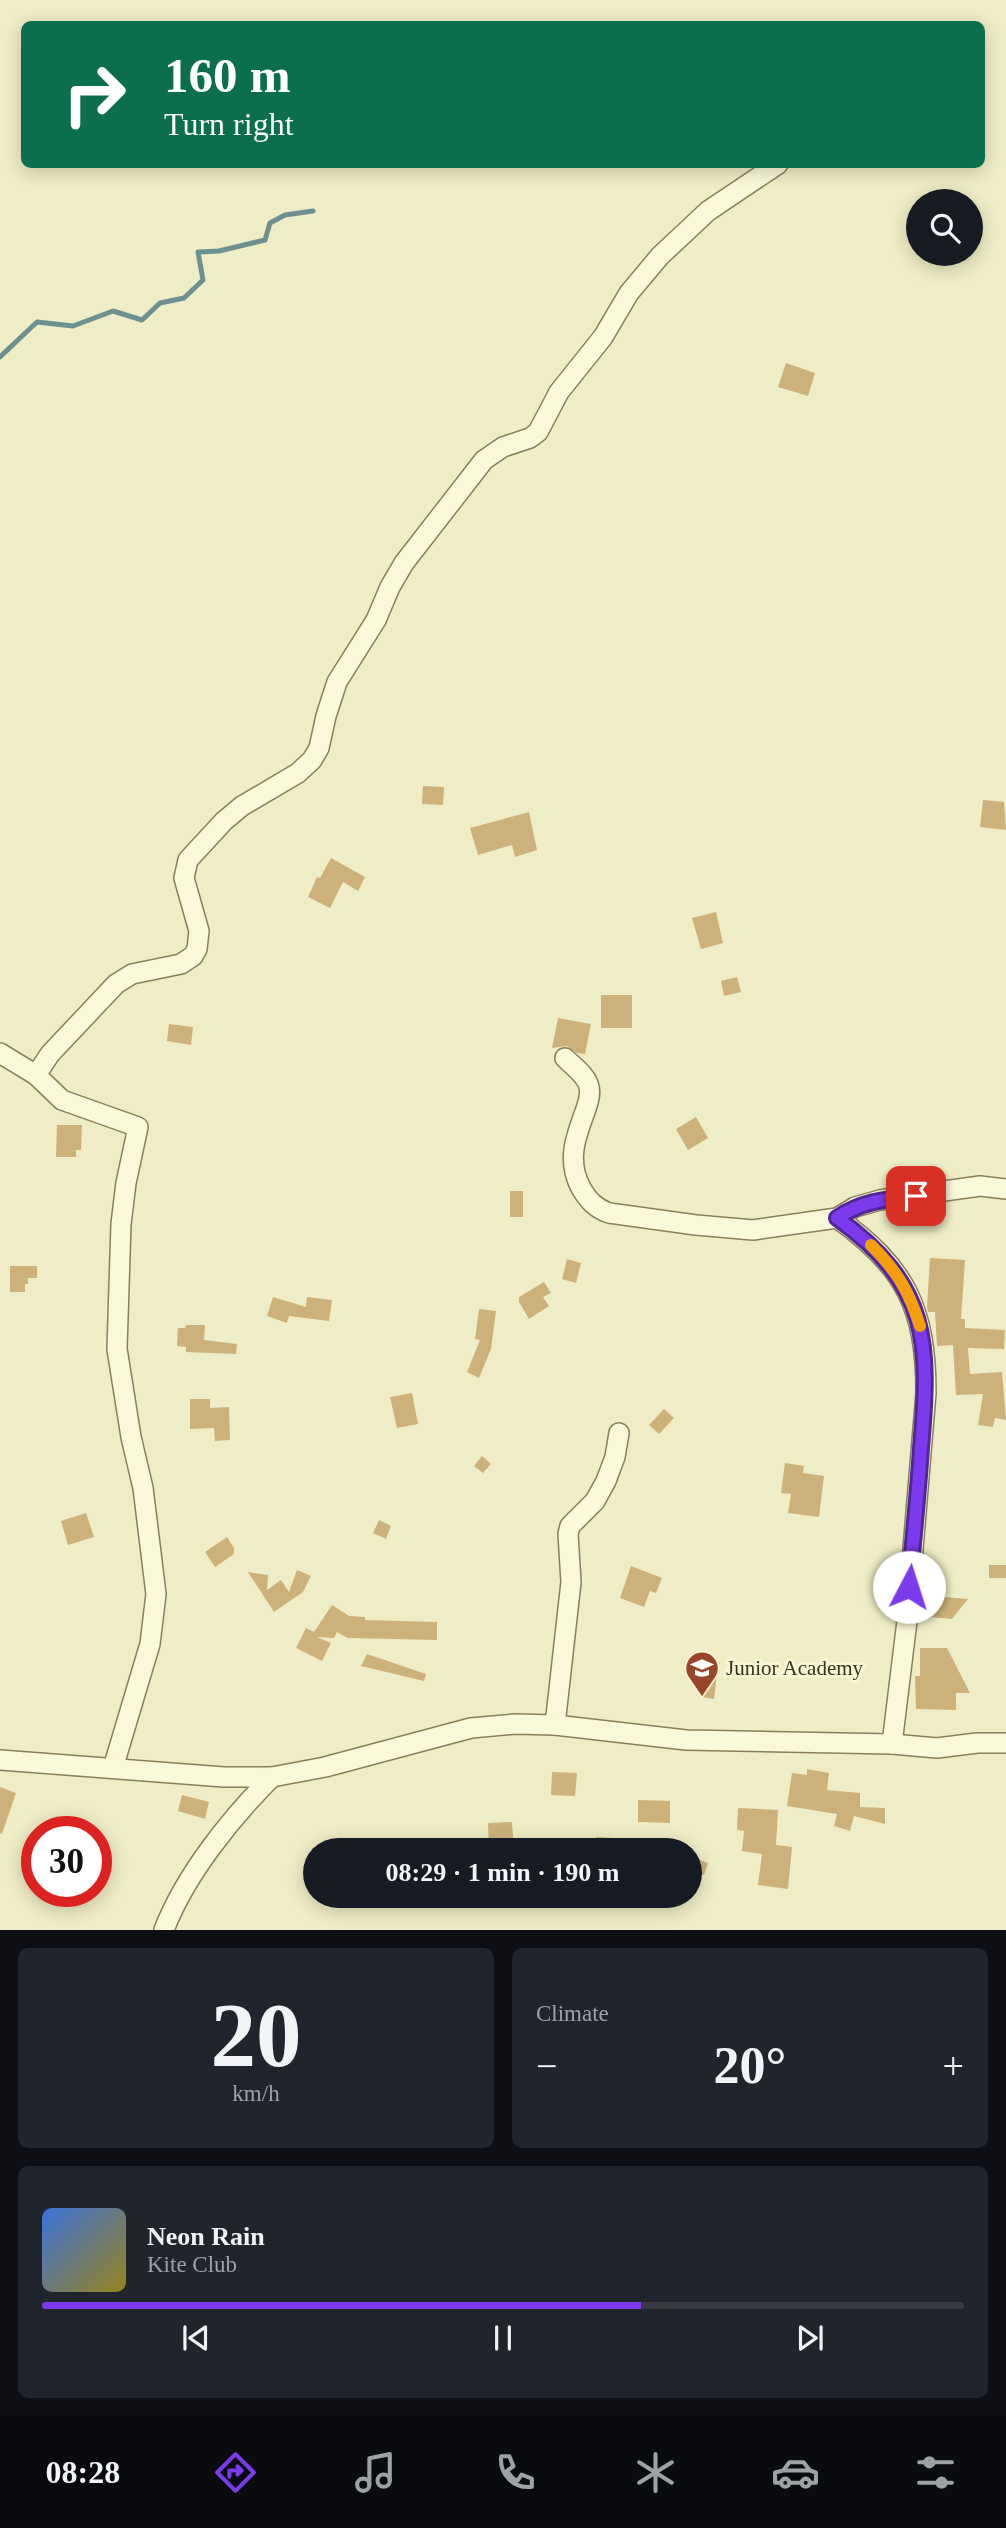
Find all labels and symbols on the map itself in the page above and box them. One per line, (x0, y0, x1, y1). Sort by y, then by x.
pin (886, 1166, 946, 1226)
position arrow (872, 1550, 946, 1624)
school or university icon: Junior Academy (683, 1649, 721, 1698)
place label: Junior Academy (726, 1656, 864, 1680)
speed limit sign: 30 (21, 1816, 112, 1907)

